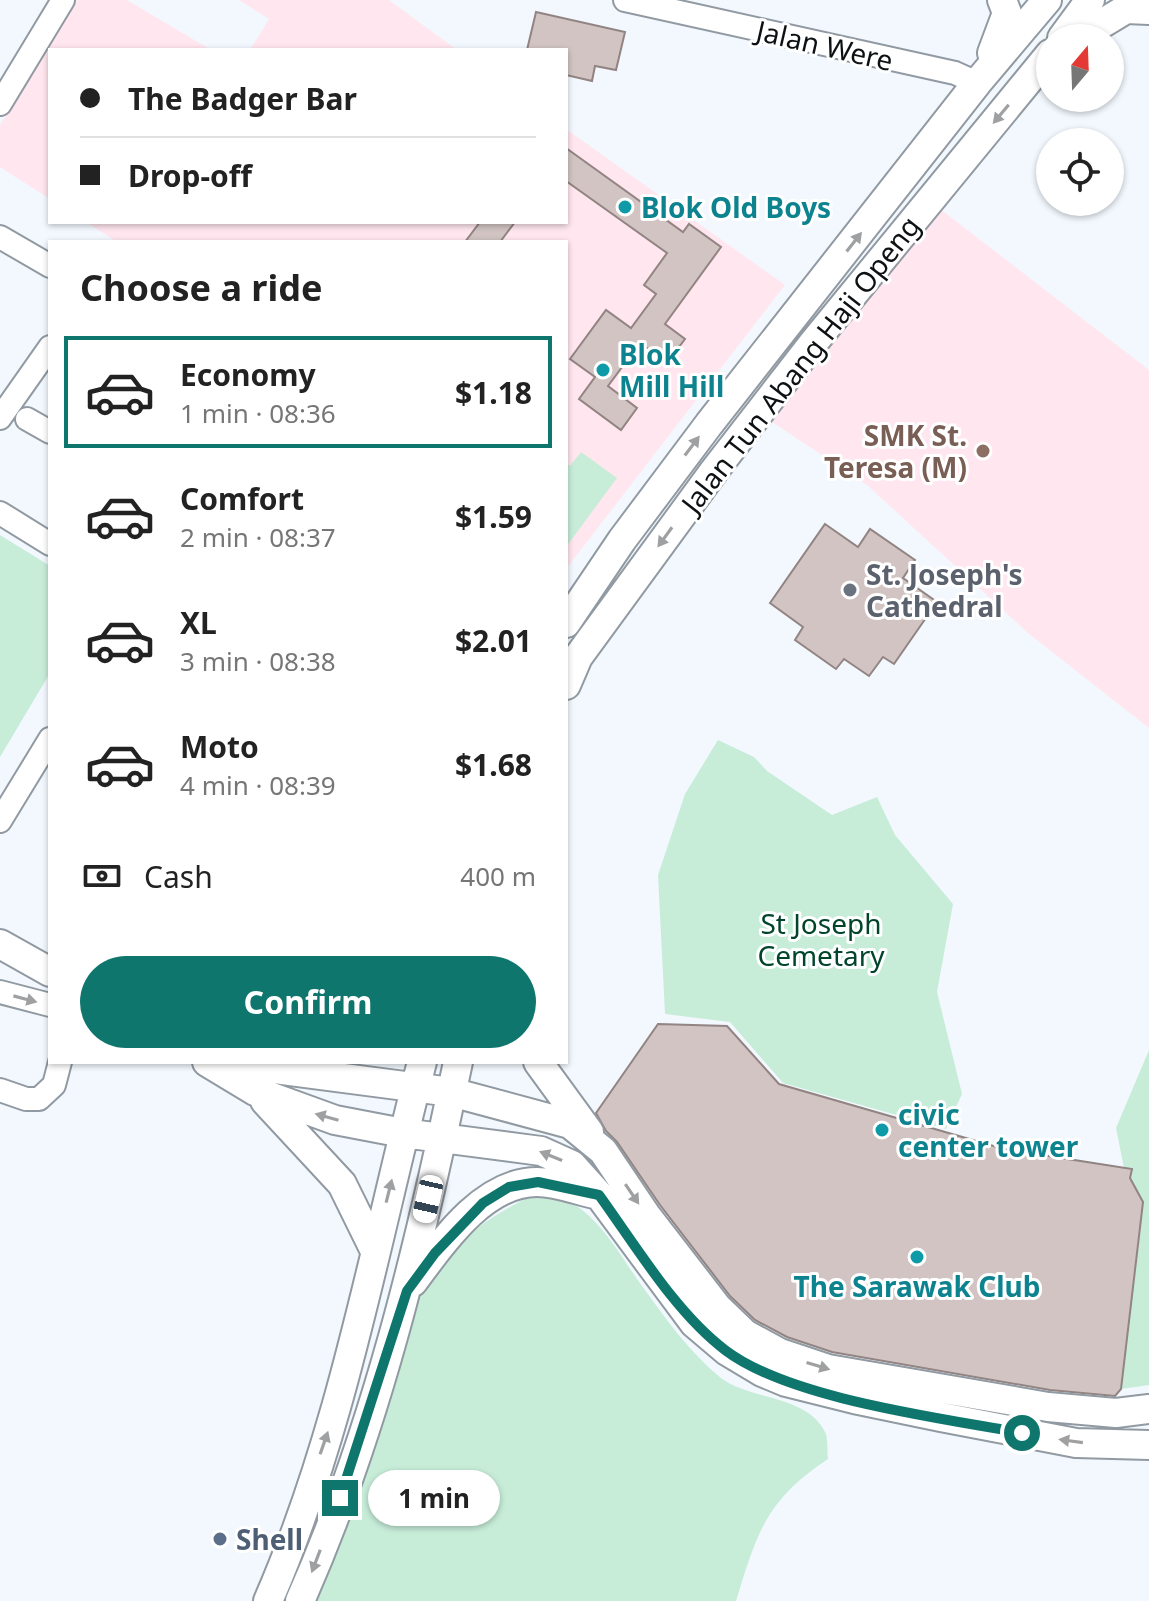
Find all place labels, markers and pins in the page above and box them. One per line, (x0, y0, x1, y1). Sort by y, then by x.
place label: Blok Old Boys (641, 188, 831, 226)
marker: Blok Old Boys (616, 198, 634, 216)
place label: Blok Mill Hill (619, 335, 724, 405)
marker: Blok Mill Hill (594, 361, 612, 379)
place label: SMK St. Teresa (M) (824, 416, 967, 486)
marker: SMK St. Teresa (M) (974, 442, 992, 460)
place label: St. Joseph's Cathedral (866, 555, 1023, 625)
marker: St. Joseph's Cathedral (841, 581, 859, 599)
place label: civic center tower (898, 1095, 1079, 1165)
marker: civic center tower (873, 1121, 891, 1139)
marker: The Sarawak Club (908, 1248, 926, 1266)
place label: The Sarawak Club (794, 1267, 1040, 1305)
place label: Shell (236, 1520, 303, 1558)
marker: Shell (211, 1530, 229, 1548)

